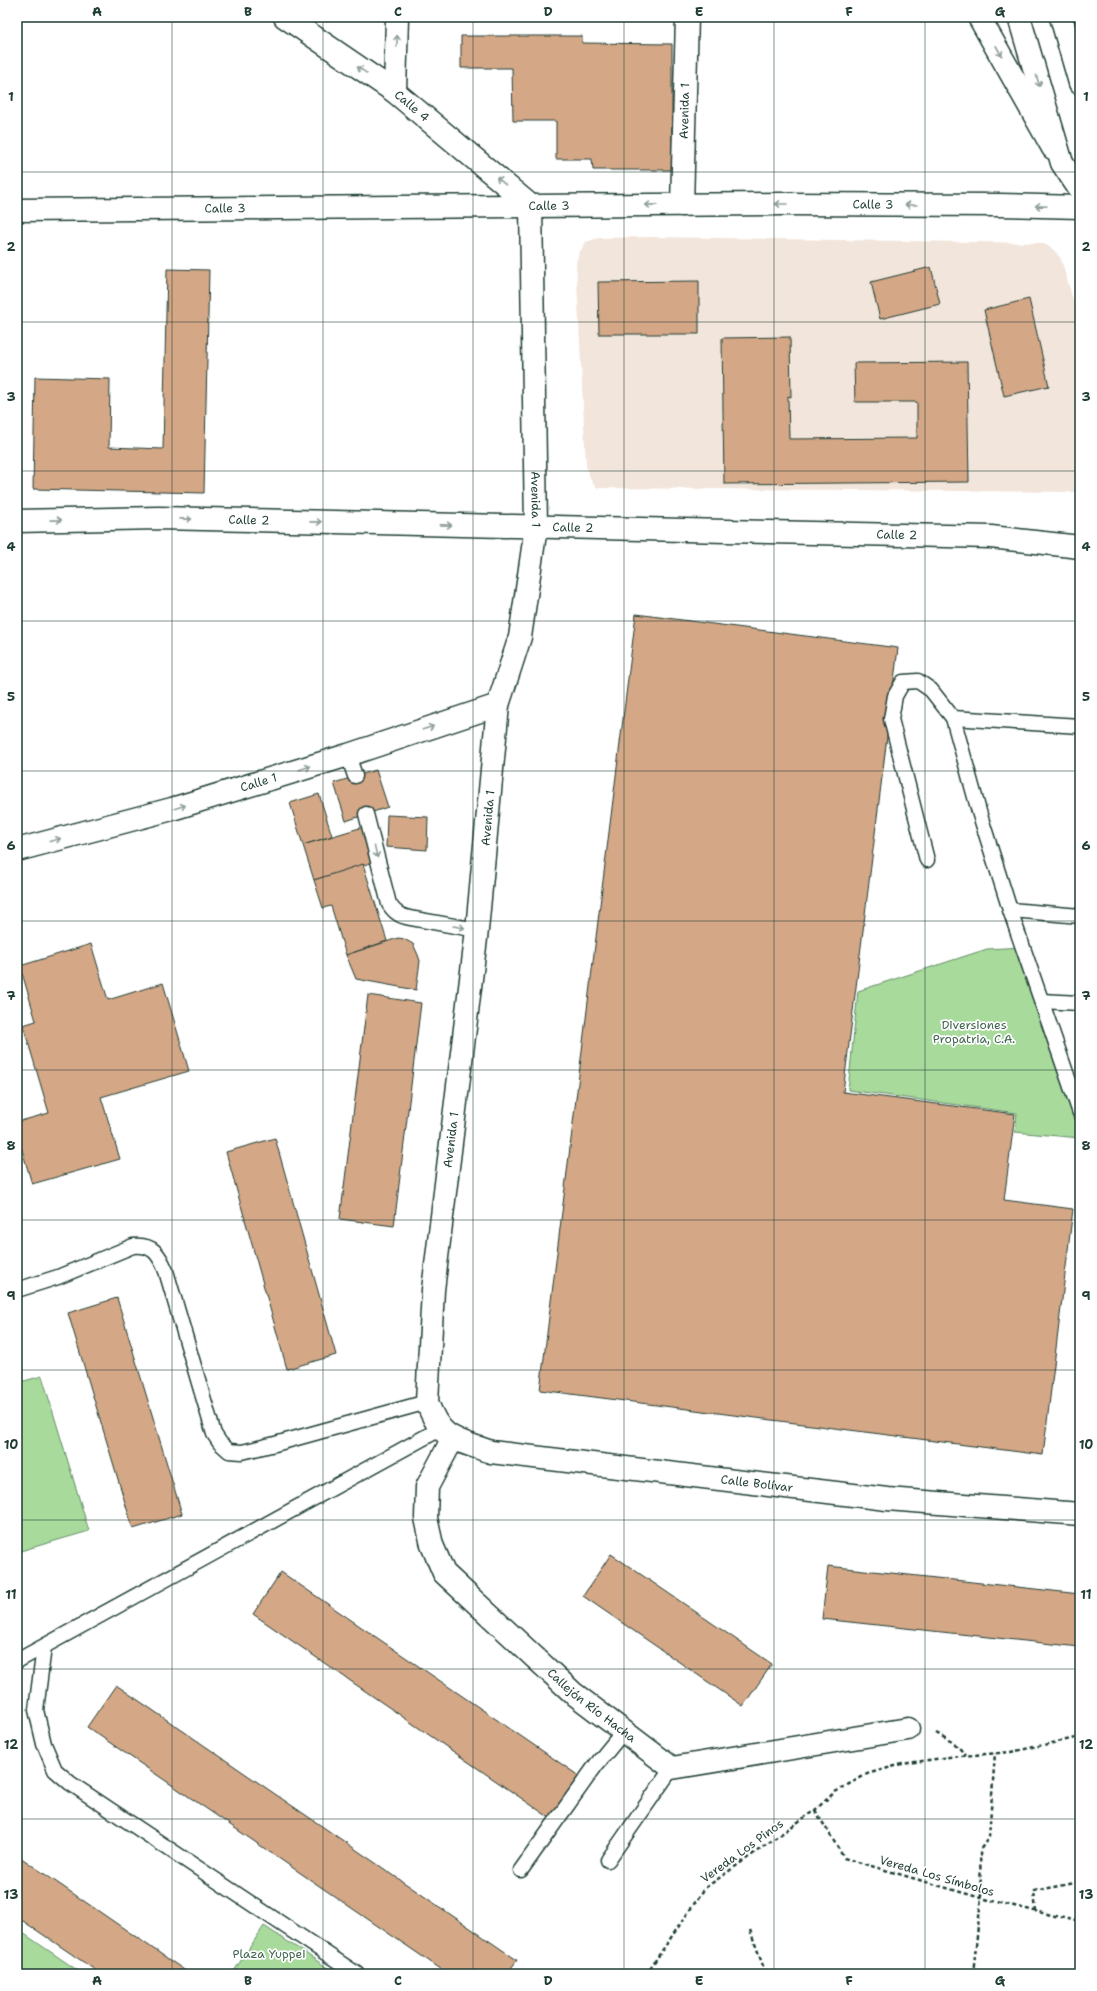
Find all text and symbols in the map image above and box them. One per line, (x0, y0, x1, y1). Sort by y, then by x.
text: A (92, 3, 102, 20)
text: B (244, 3, 252, 20)
text: C (394, 3, 402, 20)
text: D (543, 3, 553, 20)
text: E (695, 3, 704, 20)
text: F (845, 3, 853, 20)
text: G (995, 3, 1006, 20)
one-way arrow (393, 35, 400, 48)
one-way arrow (995, 45, 1003, 57)
one-way arrow (357, 66, 368, 74)
one-way arrow (1035, 75, 1042, 88)
street label: Avenida 1 (676, 83, 693, 139)
street label: Calle 4 (391, 87, 433, 125)
text: 1 (8, 88, 14, 105)
text: 1 (1083, 88, 1089, 105)
one-way arrow (496, 177, 507, 186)
street label: Calle 3 (852, 196, 894, 213)
street label: Calle 3 (528, 198, 570, 214)
street label: Calle 3 (204, 200, 246, 217)
one-way arrow (775, 200, 788, 208)
one-way arrow (645, 201, 658, 209)
one-way arrow (905, 201, 918, 209)
one-way arrow (1035, 202, 1048, 210)
text: 2 (6, 238, 16, 255)
text: 2 (1081, 238, 1091, 255)
text: 3 (6, 388, 16, 405)
text: 3 (1081, 388, 1091, 405)
street label: Avenida 1 (527, 471, 544, 528)
street label: Calle 2 (228, 512, 270, 529)
one-way arrow (179, 515, 192, 523)
one-way arrow (49, 516, 62, 524)
one-way arrow (309, 518, 322, 526)
street label: Calle 2 (552, 519, 594, 536)
one-way arrow (439, 521, 452, 529)
street label: Calle 2 (876, 526, 917, 543)
text: 4 (6, 538, 16, 555)
text: 4 (1081, 538, 1091, 555)
text: 5 (7, 688, 15, 705)
text: 5 (1082, 688, 1090, 705)
one-way arrow (422, 724, 435, 731)
one-way arrow (298, 764, 311, 771)
street label: Calle 1 (238, 769, 279, 796)
street label: Avenida 1 (478, 789, 498, 847)
one-way arrow (174, 803, 187, 810)
one-way arrow (48, 836, 61, 843)
text: 6 (6, 837, 16, 854)
text: 6 (1081, 837, 1091, 854)
one-way arrow (373, 845, 380, 858)
one-way arrow (452, 923, 465, 931)
text: 7 (6, 987, 16, 1004)
text: 7 (1081, 987, 1091, 1004)
park label: Diversiones Propatria, C.A. (933, 1017, 1015, 1047)
street label: Avenida 1 (440, 1111, 462, 1169)
text: 8 (6, 1137, 16, 1154)
text: 8 (1081, 1137, 1091, 1154)
text: 9 (6, 1287, 16, 1304)
text: 9 (1081, 1287, 1091, 1304)
text: 10 (4, 1436, 18, 1453)
text: 10 (1079, 1436, 1093, 1453)
street label: Calle Bolívar (720, 1471, 794, 1496)
text: 11 (5, 1586, 17, 1603)
text: 11 (1080, 1586, 1092, 1603)
street label: Callejón Río Hacha (544, 1665, 640, 1746)
text: 12 (4, 1736, 18, 1753)
text: 12 (1079, 1736, 1093, 1753)
street label: Vereda Los Pinos (697, 1816, 787, 1886)
street label: Vereda Los Símbolos (878, 1852, 996, 1900)
text: 13 (4, 1886, 18, 1903)
text: 13 (1079, 1886, 1093, 1903)
park label: Plaza Yuppei (232, 1946, 306, 1962)
text: A (92, 1972, 102, 1989)
text: B (244, 1972, 252, 1989)
text: C (394, 1972, 402, 1989)
text: D (543, 1972, 553, 1989)
text: E (695, 1972, 704, 1989)
text: F (845, 1972, 853, 1989)
text: G (995, 1972, 1006, 1989)

